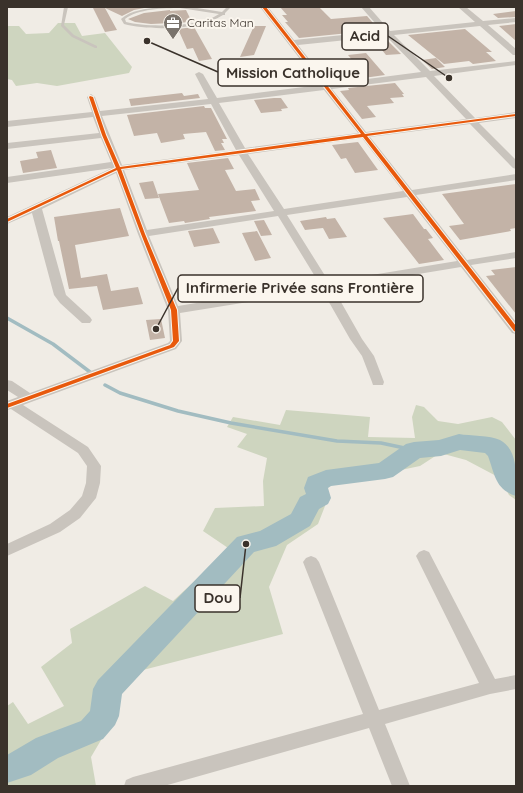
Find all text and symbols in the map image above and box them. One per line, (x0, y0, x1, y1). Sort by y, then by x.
office icon: Caritas Man (162, 12, 184, 40)
place label: Caritas Man (187, 15, 254, 30)
callout: Acid (342, 23, 388, 50)
text: Acid (350, 26, 380, 45)
callout: Mission Catholique (218, 59, 368, 86)
text: Mission Catholique (226, 63, 360, 82)
callout: Infirmerie Privée sans Frontière (178, 275, 423, 302)
text: Infirmerie Privée sans Frontière (186, 278, 414, 297)
callout: Dou (195, 585, 240, 612)
text: Dou (203, 588, 233, 607)

